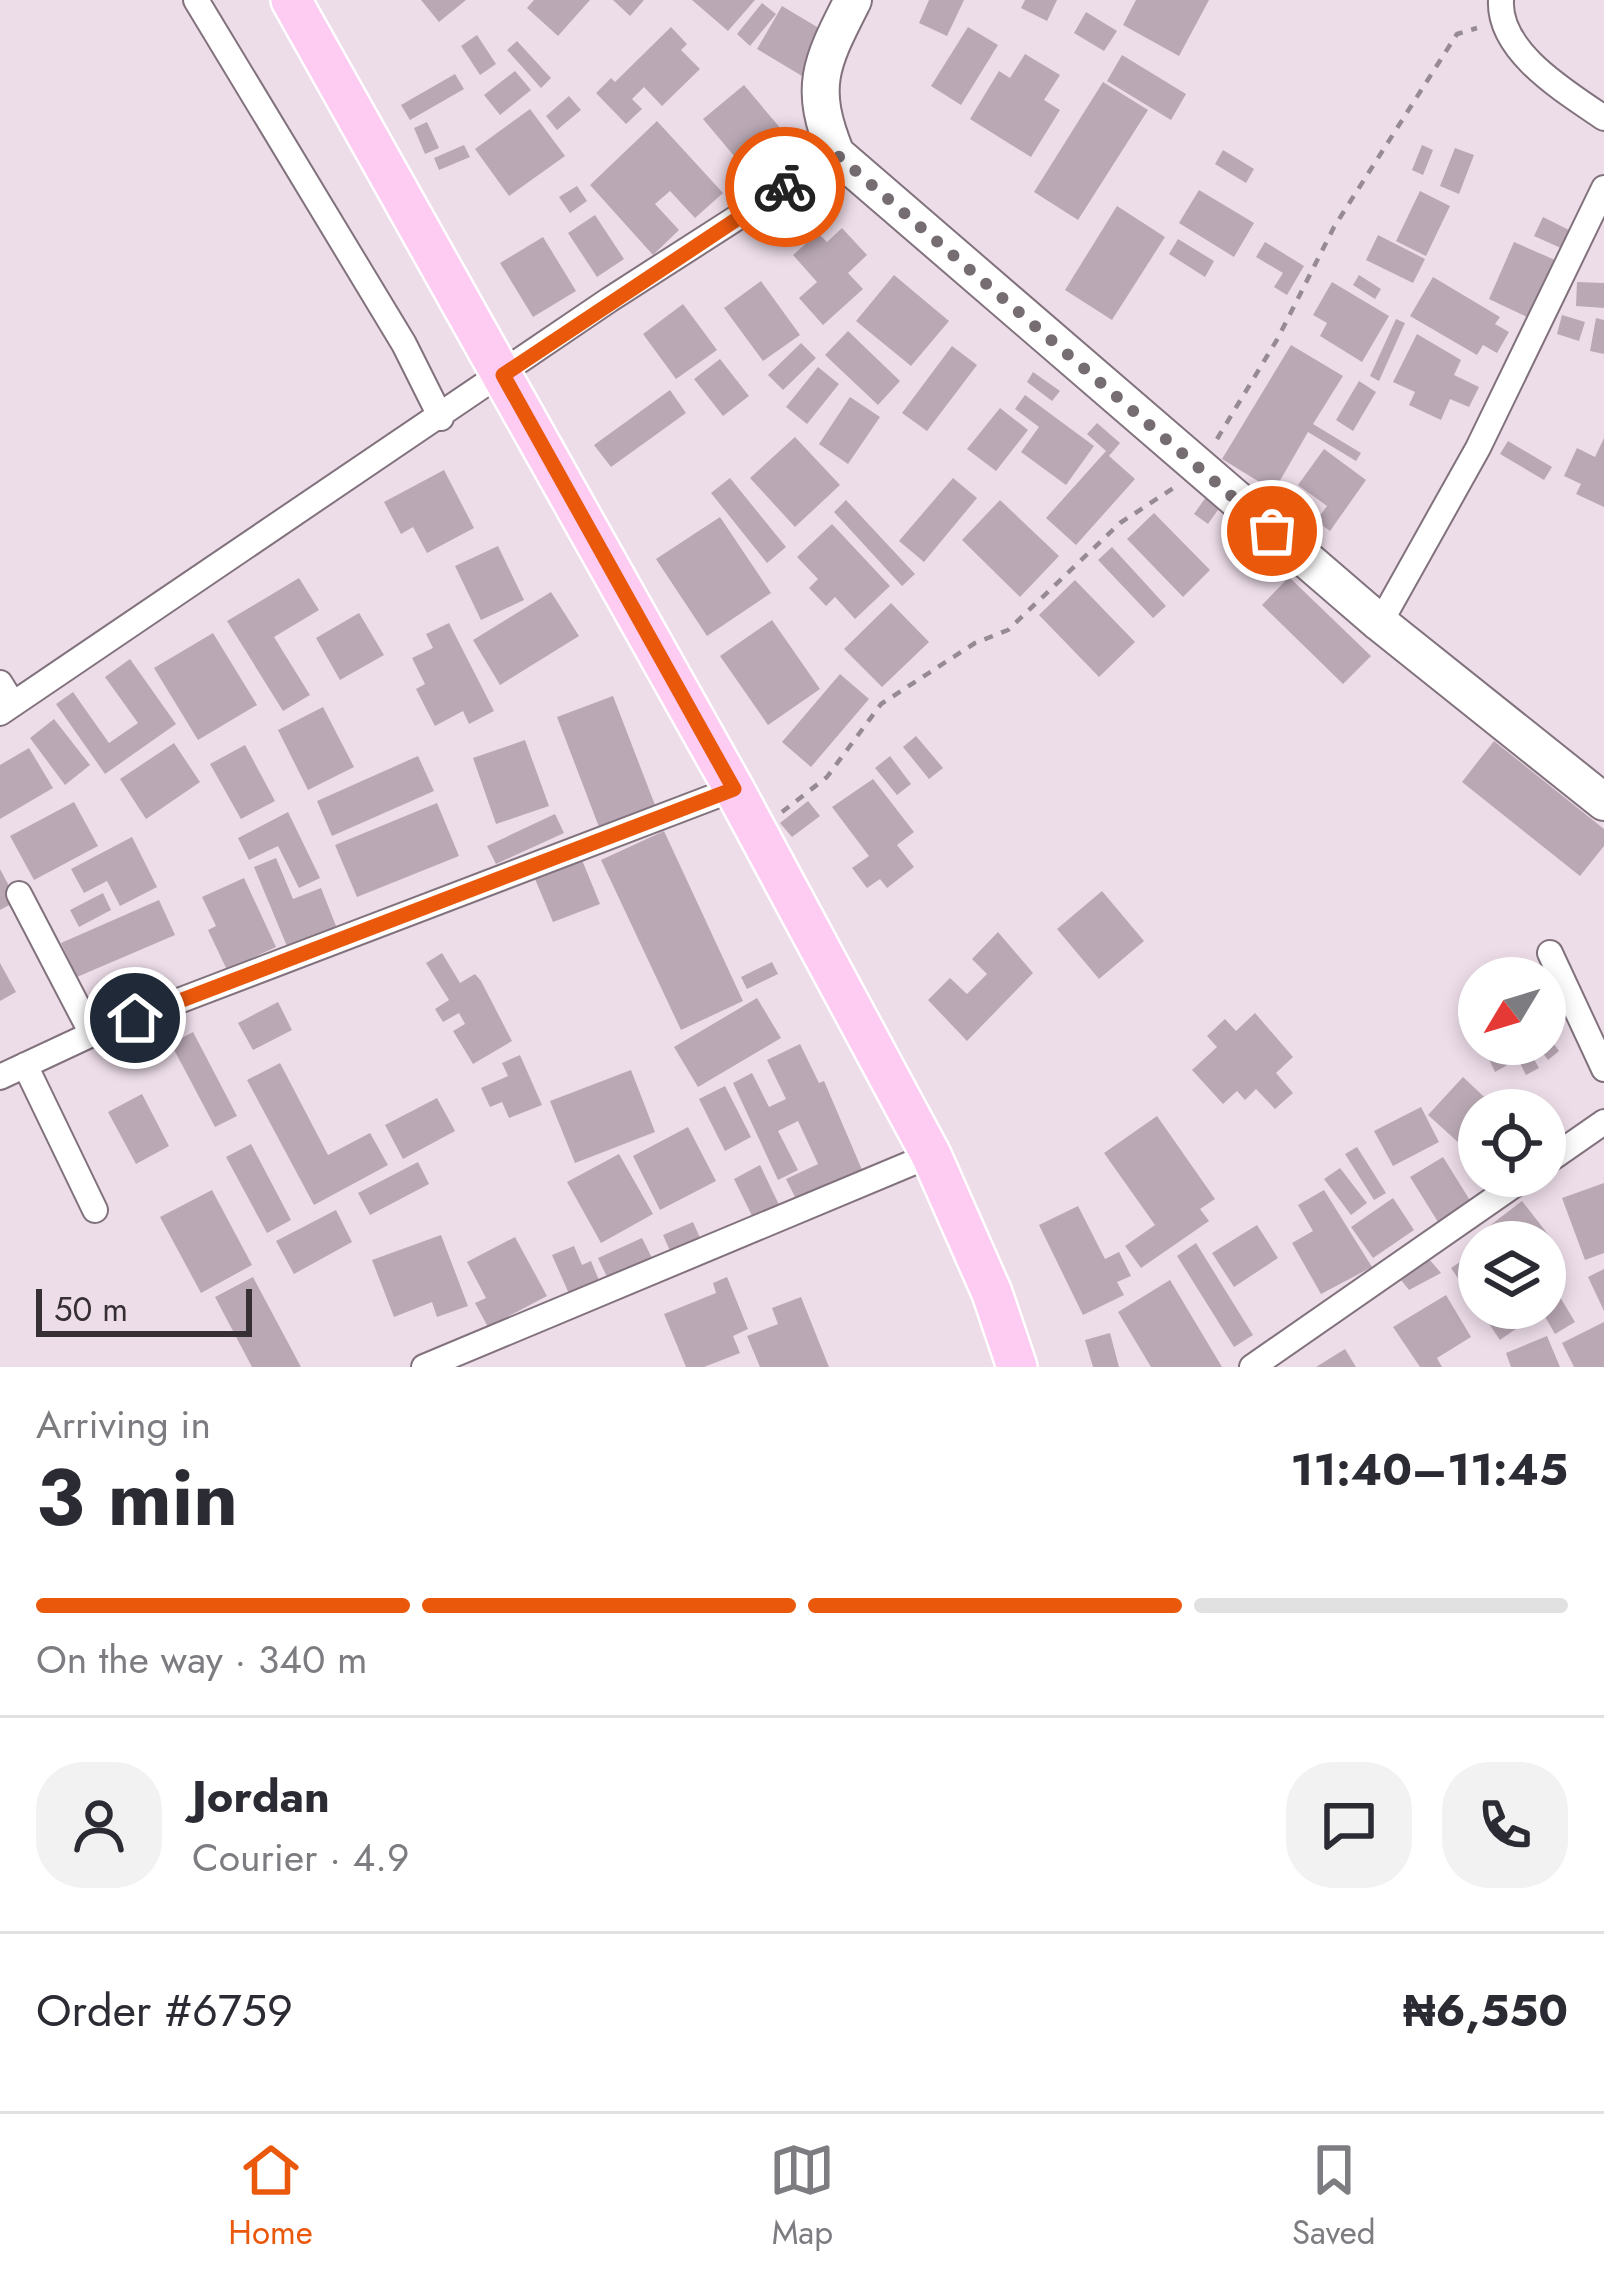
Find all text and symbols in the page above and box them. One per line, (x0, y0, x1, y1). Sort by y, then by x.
courier (725, 127, 845, 247)
icon: bike (752, 154, 818, 220)
pin (1221, 480, 1323, 582)
icon: bag (1239, 498, 1305, 564)
north arrow (1458, 957, 1566, 1065)
map controls (1458, 957, 1566, 1329)
pin (84, 967, 186, 1069)
icon: home (102, 985, 168, 1051)
button: locate (1458, 1089, 1566, 1197)
button: layers (1458, 1221, 1566, 1329)
scale bar (36, 1283, 252, 1336)
text: 50 m (54, 1286, 128, 1333)
text: Arriving in (36, 1396, 211, 1453)
text: 11:40–11:45 (1290, 1437, 1568, 1502)
text: 3 min (36, 1442, 238, 1554)
text: On the way · 340 m (36, 1631, 368, 1688)
button: person (36, 1762, 162, 1888)
button: chat (1286, 1762, 1412, 1888)
button: phone (1442, 1762, 1568, 1888)
text: Jordan (192, 1764, 330, 1829)
text: Courier · 4.9 (192, 1829, 409, 1886)
text: Order #6759 (36, 1978, 293, 2043)
text: ₦6,550 (1403, 1978, 1568, 2043)
tab: Home (228, 2137, 313, 2256)
tab: Map (769, 2137, 835, 2256)
tab: Saved (1292, 2137, 1376, 2256)

